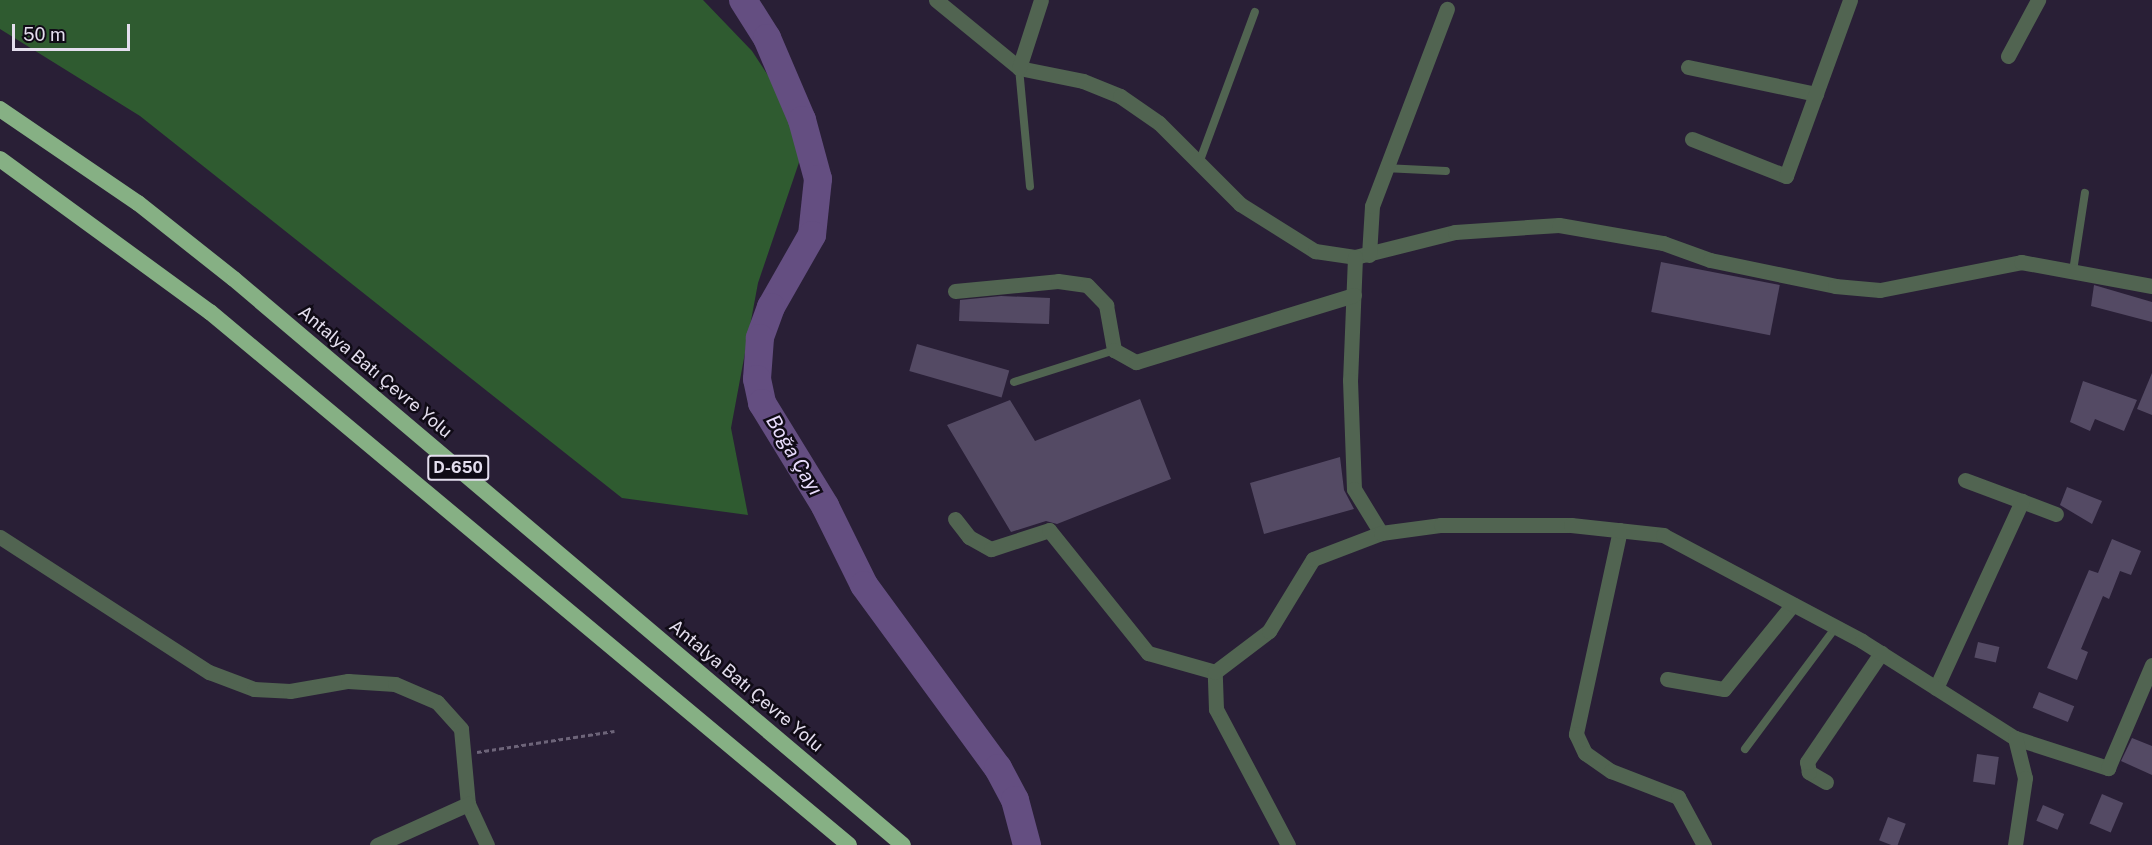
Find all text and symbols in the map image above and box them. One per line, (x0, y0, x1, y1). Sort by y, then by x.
scale bar (15, 12, 134, 50)
text: 50 m (23, 24, 66, 45)
street label: Antalya Batı Çevre Yolu (294, 301, 456, 443)
water label: Boğa Çayı (761, 410, 827, 500)
road number: D-650 (426, 455, 490, 481)
street label: Antalya Batı Çevre Yolu (665, 615, 827, 757)

